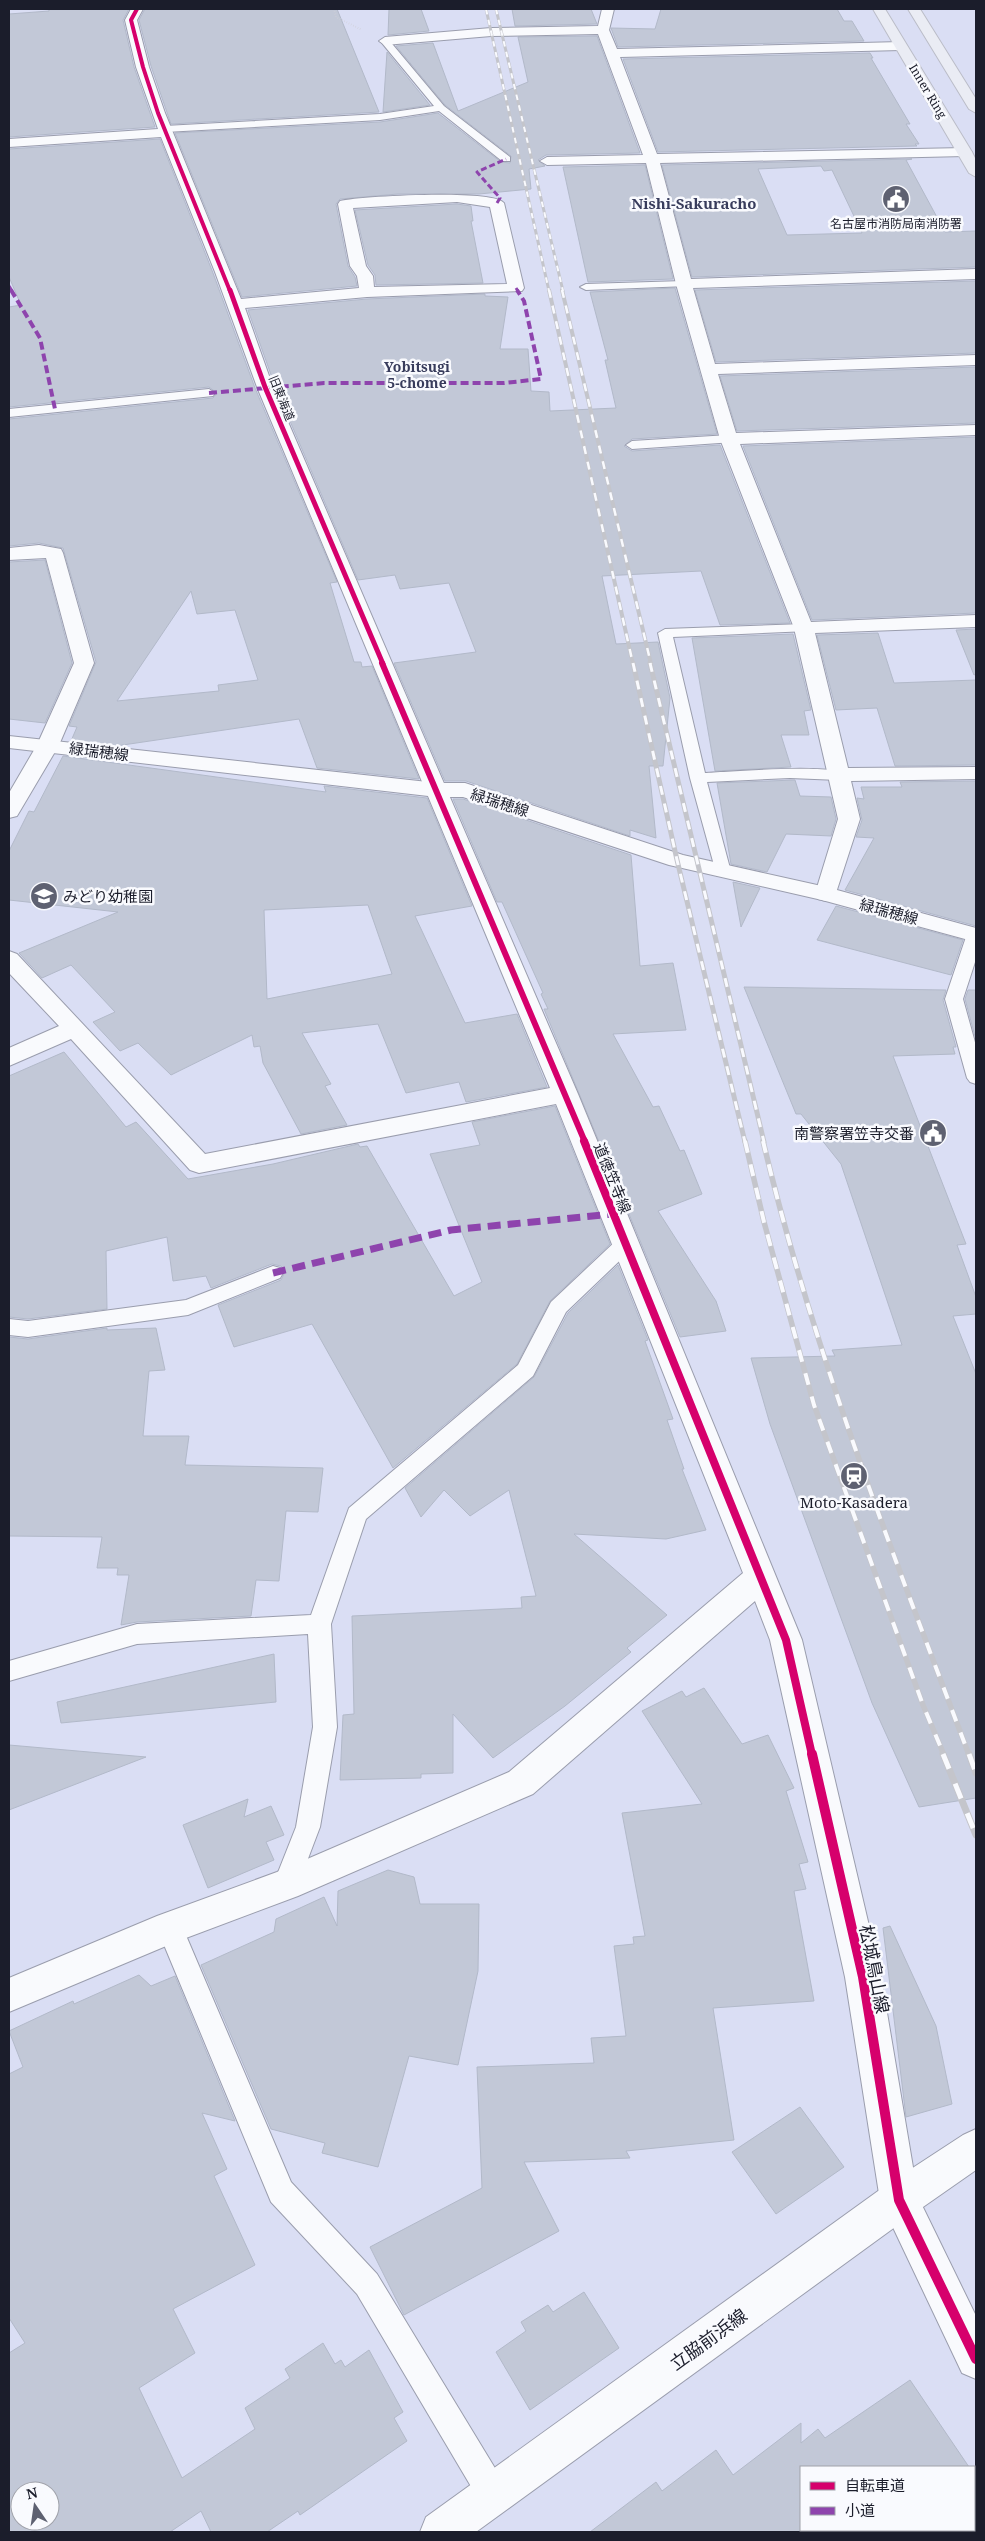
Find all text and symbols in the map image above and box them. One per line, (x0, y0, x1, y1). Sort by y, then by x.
street label: Inner Ring (905, 60, 951, 122)
public building icon: 名古屋市消防局南消防署 (881, 184, 911, 214)
district label: Nishi-Sakuracho (631, 193, 757, 213)
place label: 名古屋市消防局南消防署 (830, 215, 962, 232)
district label: Yobitsugi 5-chome (384, 357, 450, 392)
street label: 旧東海道 (265, 373, 299, 423)
street label: 緑瑞穂線 (68, 737, 130, 765)
street label: 緑瑞穂線 (468, 783, 532, 821)
school or university icon: みどり幼稚園 (29, 881, 59, 911)
place label: みどり幼稚園 (63, 886, 153, 906)
street label: 緑瑞穂線 (857, 894, 921, 928)
public building icon: 南警察署笠寺交番 (918, 1118, 948, 1148)
place label: 南警察署笠寺交番 (794, 1123, 914, 1143)
street label: 道徳笠寺線 (590, 1139, 636, 1217)
station icon: Moto-Kasadera (839, 1461, 869, 1491)
place label: Moto-Kasadera (800, 1492, 908, 1512)
street label: 松城鳥山線 (855, 1923, 895, 2015)
street label: 立脇前浜線 (665, 2303, 751, 2375)
legend (800, 2466, 975, 2531)
text: 自転車道 (845, 2475, 905, 2495)
north arrow (10, 2481, 60, 2531)
text: N (24, 2482, 39, 2503)
text: 小道 (845, 2500, 875, 2520)

